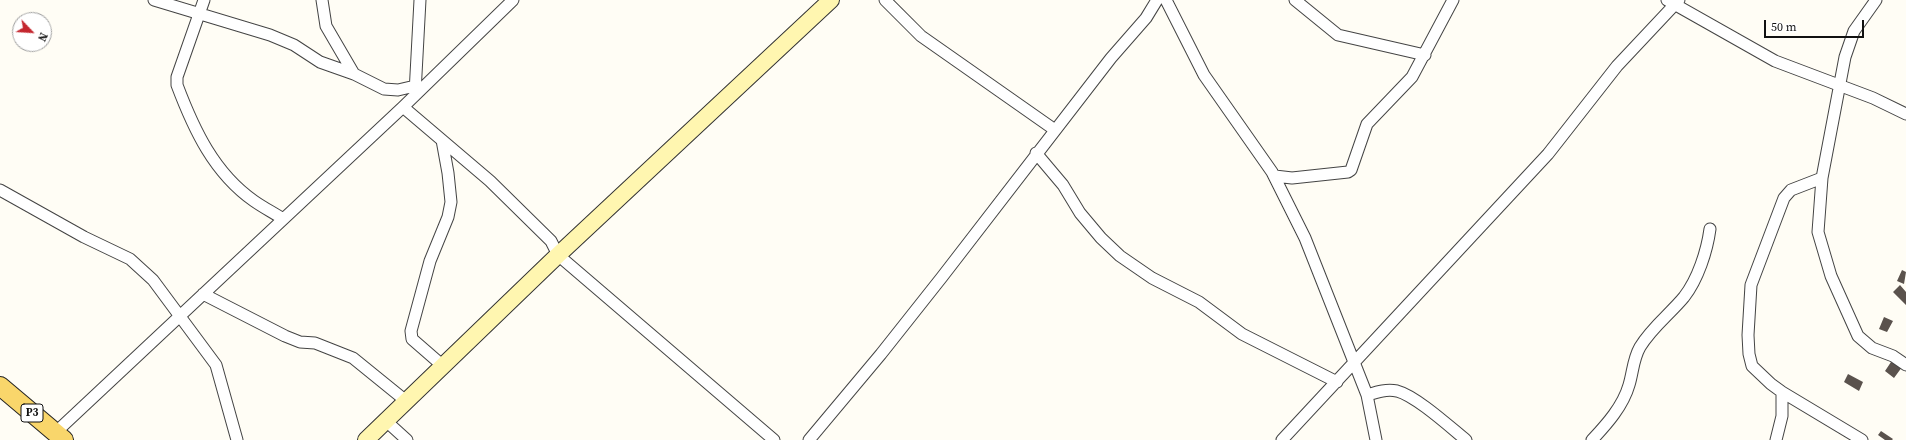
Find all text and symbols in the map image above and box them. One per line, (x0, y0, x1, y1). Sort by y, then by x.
north arrow (12, 12, 52, 52)
scale bar (1766, 12, 1866, 38)
text: 50 m (1771, 19, 1797, 35)
text: N (34, 30, 51, 44)
road number: P3 (21, 404, 43, 422)

